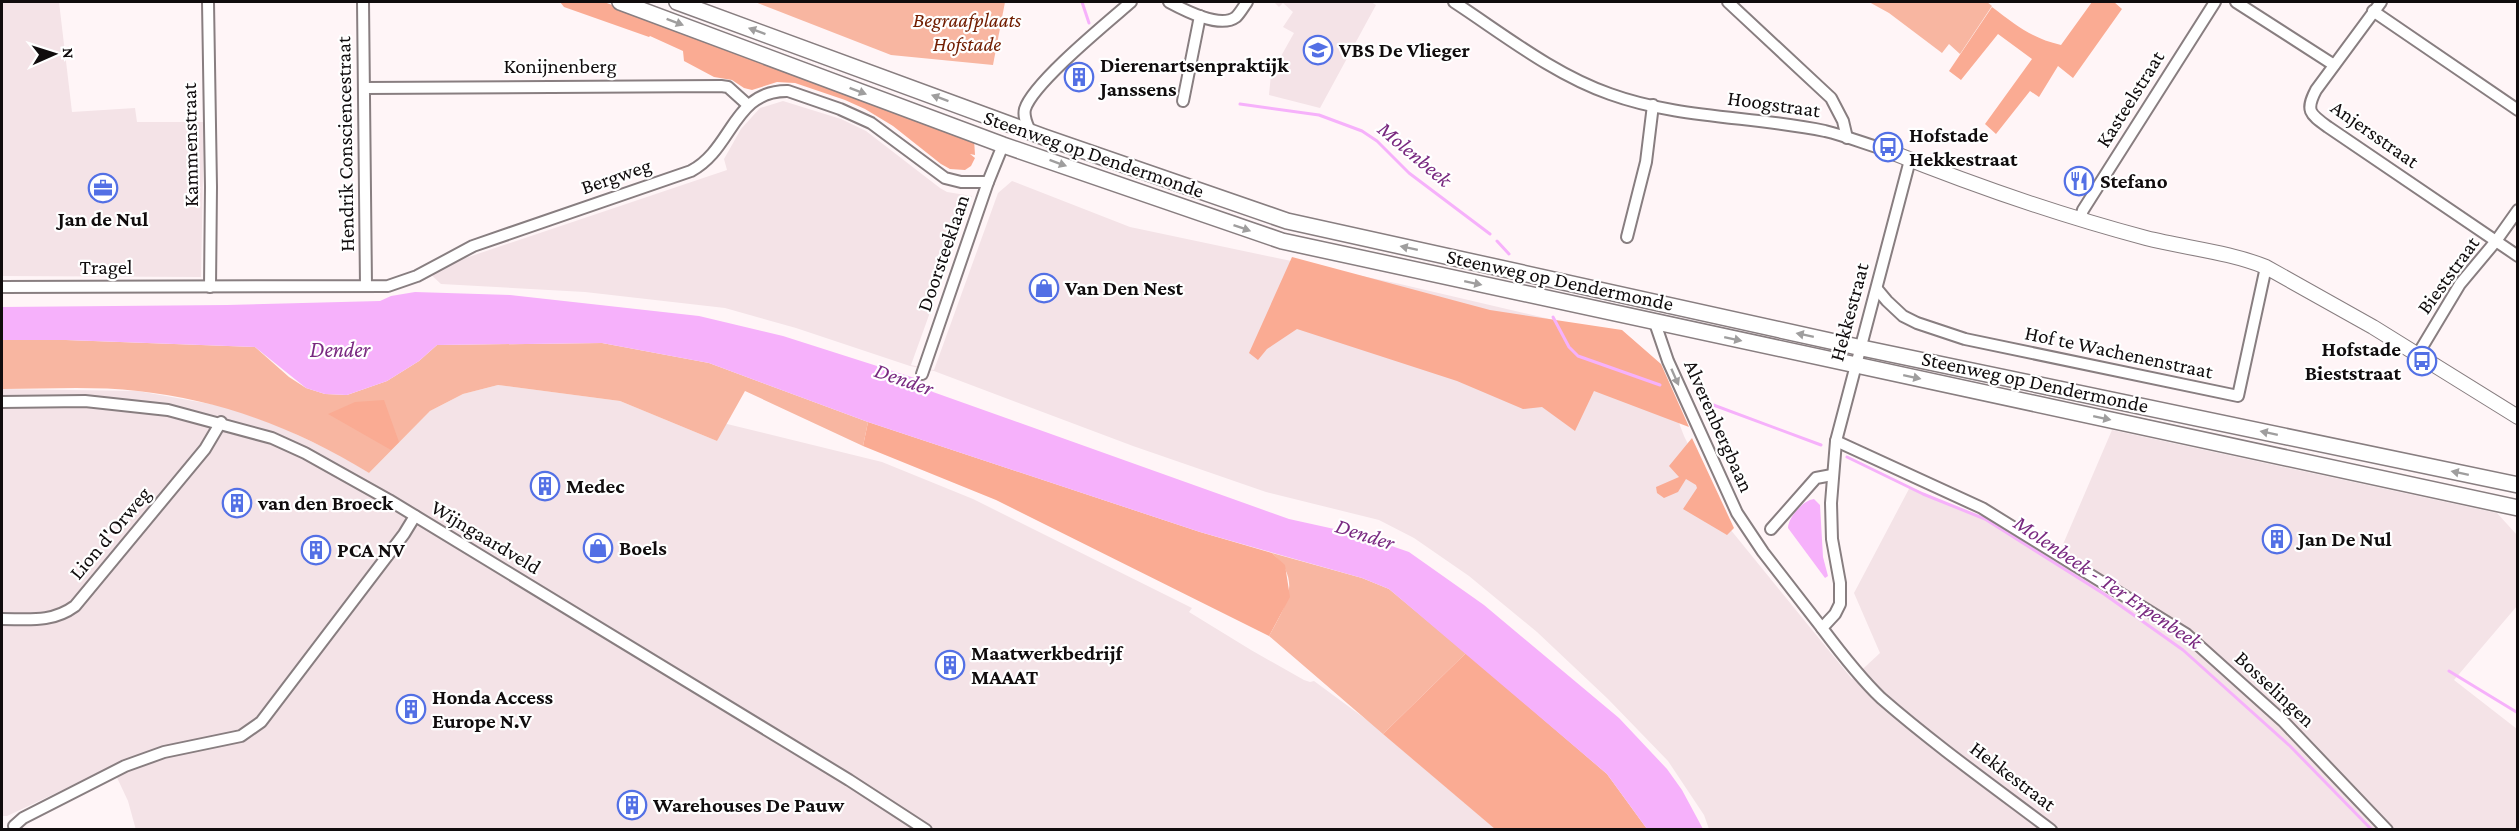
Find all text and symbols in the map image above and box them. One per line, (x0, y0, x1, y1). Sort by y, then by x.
park label: Begraafplaats Hofstade (913, 8, 1022, 56)
one-way arrow (666, 18, 684, 27)
north arrow (24, 24, 84, 84)
one-way arrow (748, 26, 766, 35)
school or university icon: VBS De Vlieger (1302, 34, 1334, 66)
street label: Hendrik Consciencestraat (331, 35, 359, 252)
place label: VBS De Vlieger (1338, 38, 1471, 62)
street label: Kasteelstraat (2091, 45, 2170, 152)
text: N (60, 47, 77, 59)
place label: Dierenartsenpraktijk Janssens (1098, 53, 1289, 101)
street label: Konijnenberg (503, 54, 617, 78)
building icon: Dierenartsenpraktijk Janssens (1063, 61, 1095, 93)
street label: Kammenstraat (177, 82, 203, 207)
one-way arrow (849, 86, 867, 96)
street label: Hoogstraat (1726, 86, 1823, 123)
one-way arrow (931, 93, 949, 103)
street label: Anjersstraat (2326, 95, 2424, 174)
street label: Steenweg op Dendermonde (981, 105, 1207, 203)
water label: Molenbeek (1372, 115, 1458, 193)
place label: Hofstade Hekkestraat (1909, 123, 2018, 171)
bus stop icon: Hofstade Hekkestraat (1872, 131, 1904, 163)
street label: Bergweg (578, 153, 654, 199)
one-way arrow (1049, 159, 1067, 168)
restaurant icon: Stefano (2063, 165, 2095, 197)
place label: Stefano (2100, 169, 2168, 193)
office icon: Jan de Nul (87, 172, 119, 204)
street label: Doorsteeklaan (912, 191, 974, 315)
place label: Jan de Nul (56, 207, 148, 231)
one-way arrow (1233, 223, 1251, 233)
street label: Bieststraat (2412, 231, 2485, 318)
one-way arrow (1400, 242, 1419, 252)
street label: Steenweg op Dendermonde (1444, 244, 1676, 316)
street label: Tragel (80, 255, 133, 279)
street label: Hekkestraat (1824, 259, 1874, 364)
shop icon: Van Den Nest (1028, 272, 1060, 304)
place label: Van Den Nest (1064, 276, 1184, 300)
one-way arrow (1463, 278, 1482, 288)
street label: Hof te Wachenenstraat (2023, 320, 2216, 384)
one-way arrow (1795, 330, 1814, 339)
one-way arrow (1723, 335, 1742, 345)
water label: Dender (310, 337, 372, 362)
place label: Hofstade Bieststraat (2305, 337, 2401, 385)
bus stop icon: Hofstade Bieststraat (2406, 345, 2438, 377)
street label: Steenweg op Dendermonde (1919, 346, 2151, 418)
street label: Alverenbergbaan (1679, 356, 1759, 496)
water label: Dender (871, 357, 938, 401)
one-way arrow (1671, 369, 1680, 386)
one-way arrow (1902, 373, 1921, 383)
one-way arrow (2093, 414, 2112, 423)
one-way arrow (2260, 428, 2279, 437)
one-way arrow (2451, 468, 2470, 477)
building icon: Medec (529, 470, 561, 502)
place label: Medec (566, 474, 625, 498)
street label: Lion d'Orweg (64, 482, 156, 584)
building icon: van den Broeck (221, 487, 253, 519)
place label: van den Broeck (257, 491, 394, 515)
street label: Wijngaardveld (427, 495, 545, 579)
water label: Molenbeek - Ter Erpenbeek (2008, 509, 2208, 655)
water label: Dender (1332, 513, 1399, 556)
building icon: Jan De Nul (2261, 523, 2293, 555)
place label: Jan De Nul (2296, 527, 2392, 551)
shop icon: Boels (582, 532, 614, 564)
building icon: PCA NV (300, 534, 332, 566)
place label: Boels (619, 536, 667, 560)
place label: PCA NV (337, 538, 405, 562)
place label: Maatwerkbedrijf MAAAT (971, 641, 1124, 689)
street label: Bosselingen (2230, 646, 2320, 732)
building icon: Maatwerkbedrijf MAAAT (934, 649, 966, 681)
place label: Honda Access Europe N.V (432, 685, 554, 733)
building icon: Honda Access Europe N.V (395, 693, 427, 725)
street label: Hekkestraat (1966, 736, 2061, 817)
building icon: Warehouses De Pauw (616, 789, 648, 821)
place label: Warehouses De Pauw (652, 793, 844, 817)

